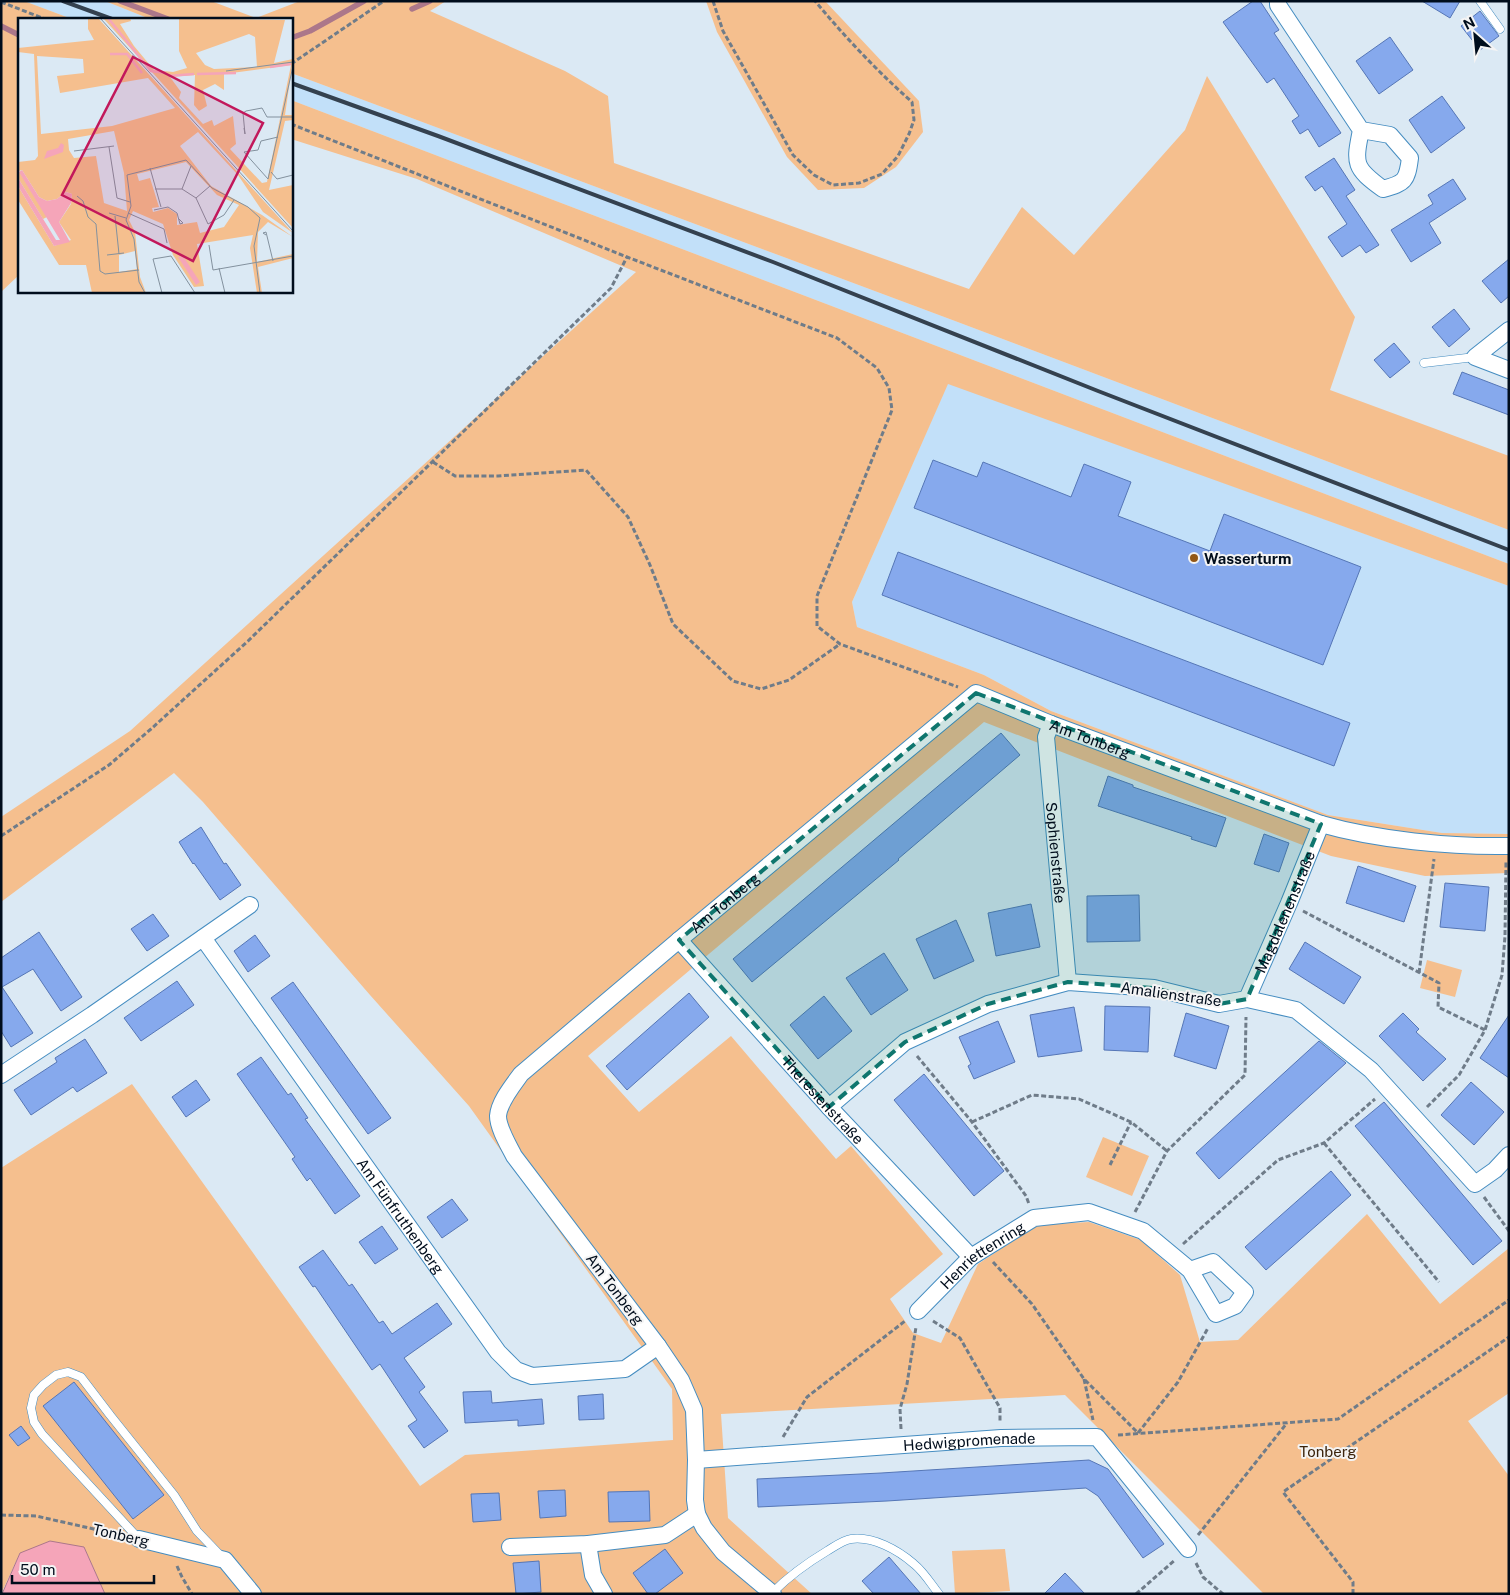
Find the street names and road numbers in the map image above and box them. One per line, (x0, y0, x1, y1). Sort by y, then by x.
street label: Am Tonberg (1047, 716, 1133, 761)
street label: Sophienstraße (1043, 801, 1069, 904)
street label: Magdalenenstraße (1251, 848, 1318, 975)
street label: Am Tonberg (686, 869, 762, 936)
street label: Amalienstraße (1119, 979, 1223, 1009)
street label: Theresienstraße (779, 1052, 868, 1147)
street label: Am Fünfruthenberg (354, 1155, 448, 1277)
street label: Henriettenring (936, 1218, 1028, 1292)
street label: Am Tonberg (583, 1250, 647, 1328)
street label: Hedwigpromenade (903, 1429, 1036, 1454)
street label: Tonberg (91, 1520, 151, 1550)

